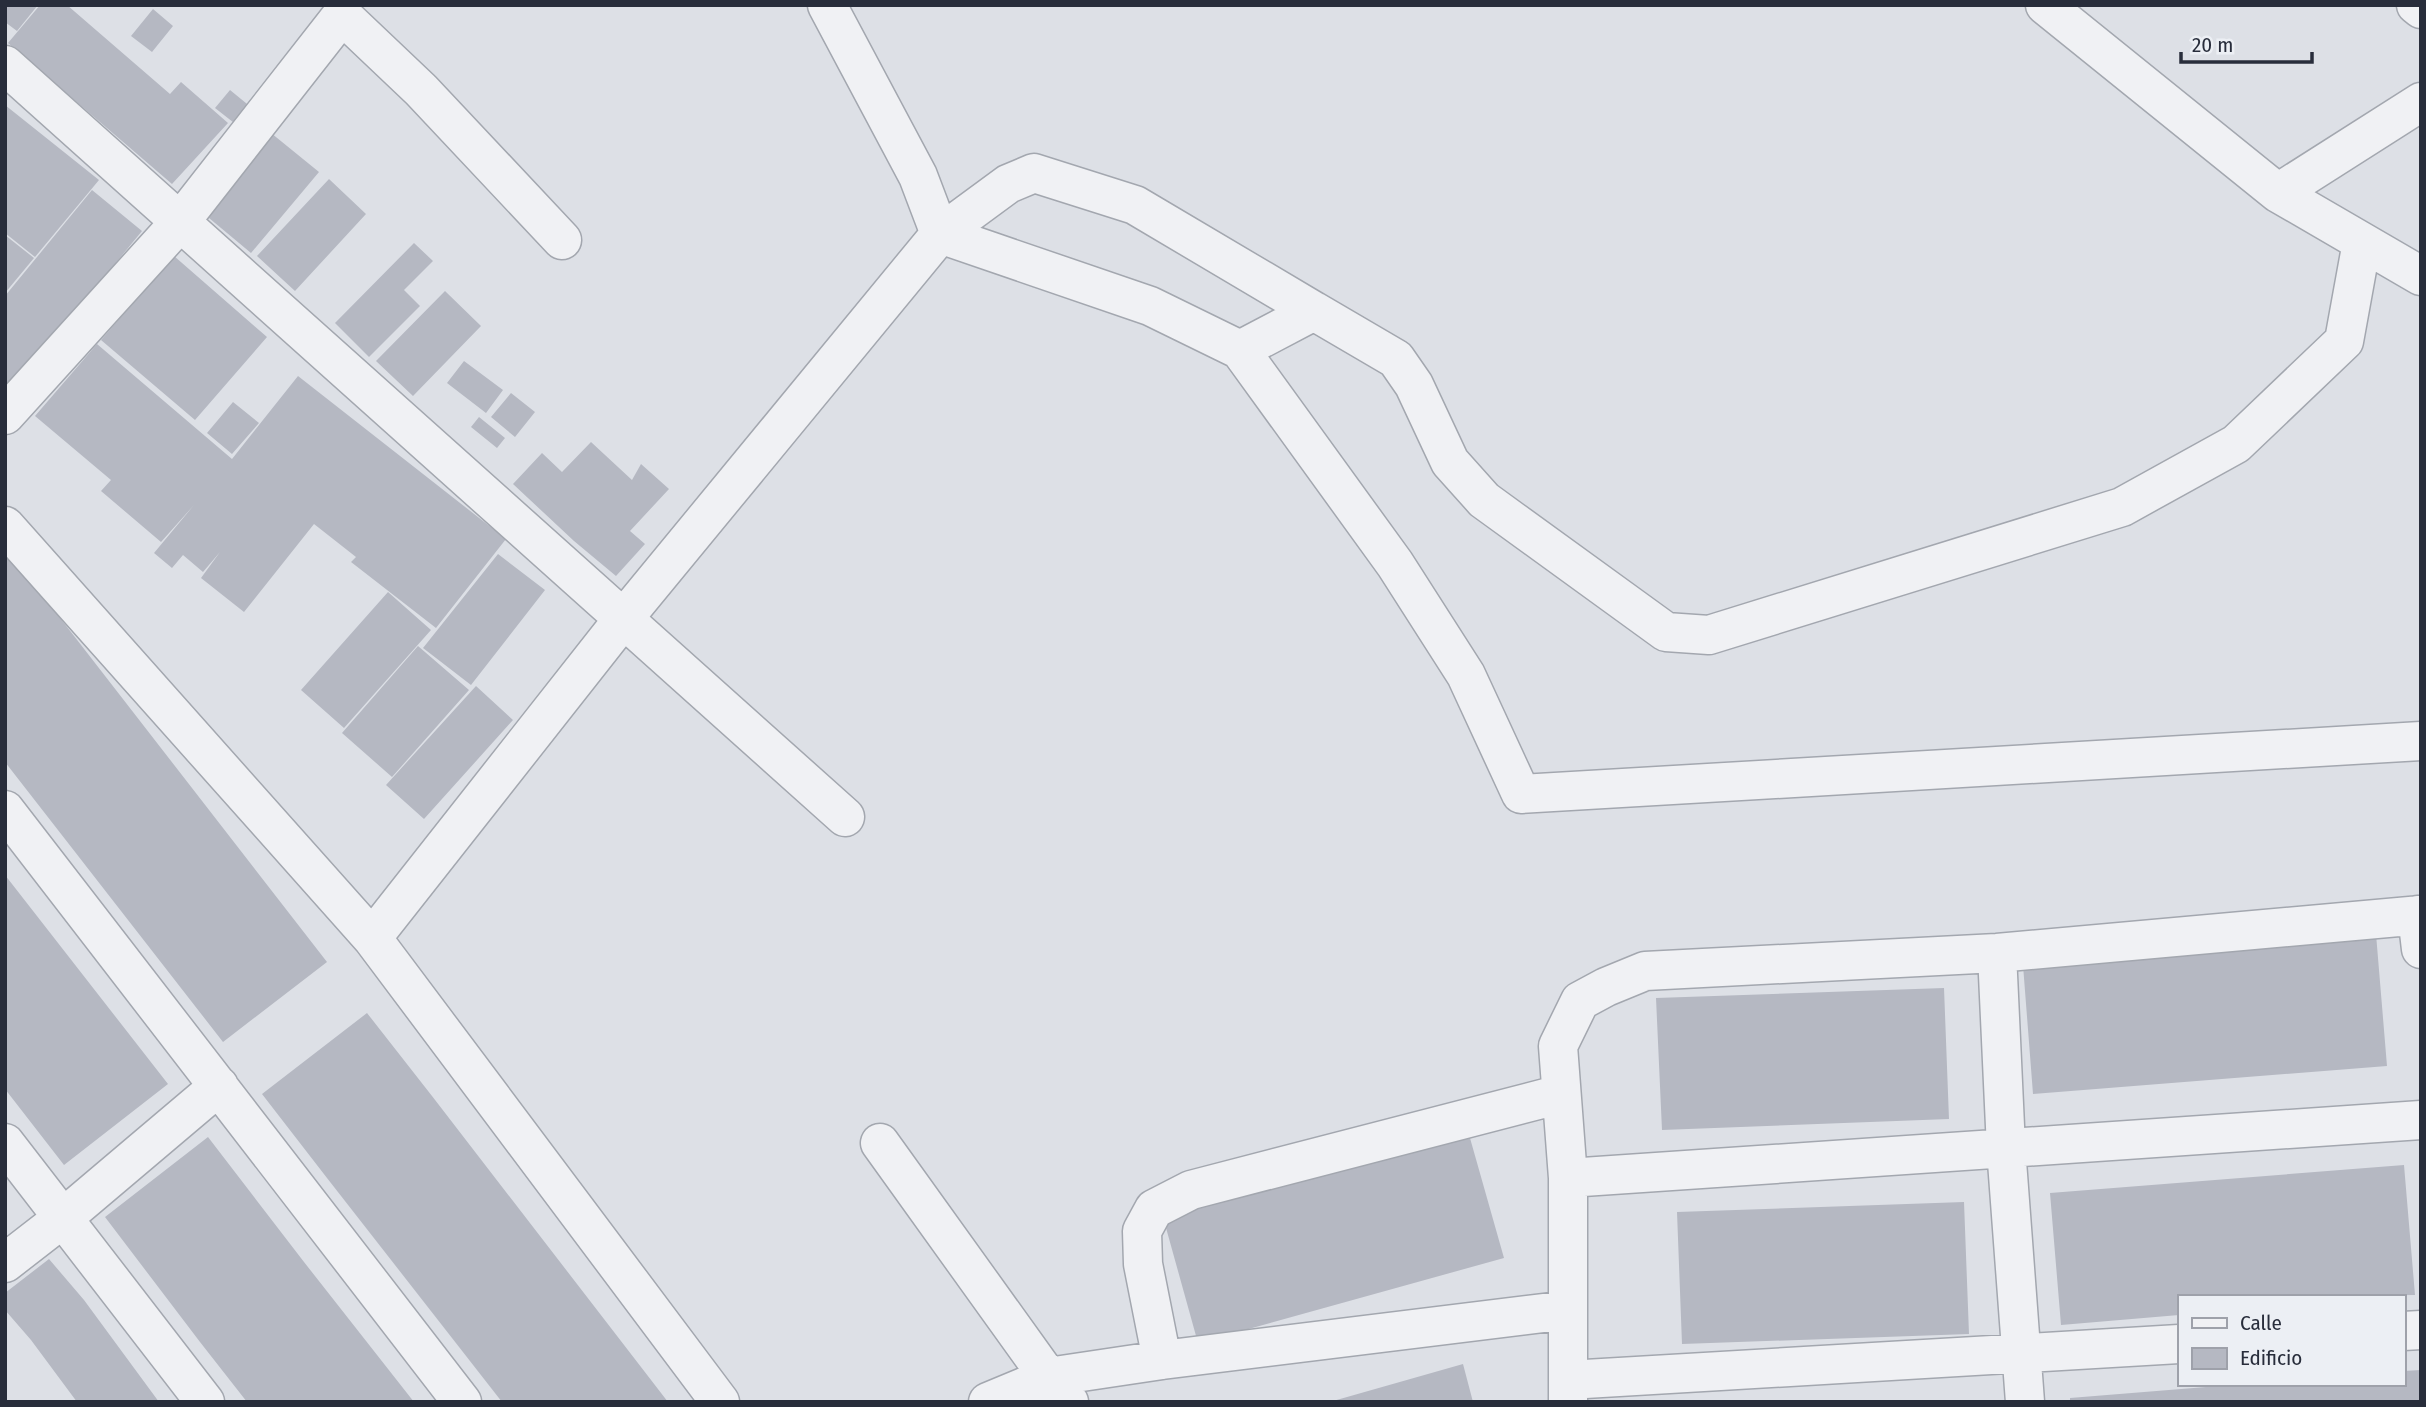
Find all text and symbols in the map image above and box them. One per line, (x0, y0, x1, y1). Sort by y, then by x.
scale bar (2181, 21, 2312, 65)
text: 20 m (2192, 32, 2233, 58)
legend (2178, 1295, 2405, 1386)
text: Calle (2240, 1310, 2282, 1336)
text: Edificio (2240, 1345, 2302, 1371)

